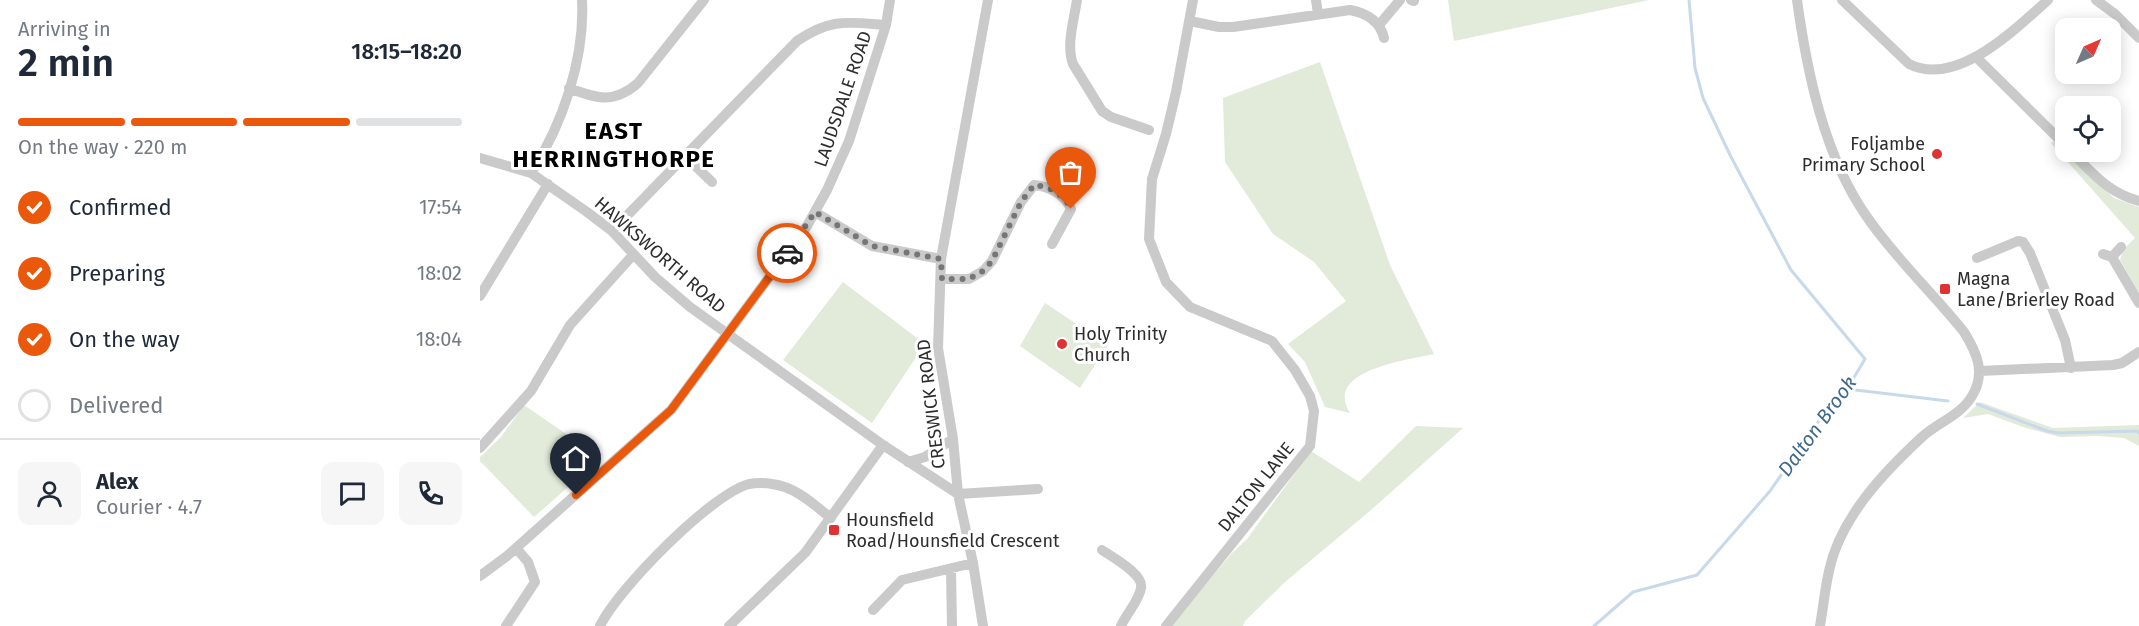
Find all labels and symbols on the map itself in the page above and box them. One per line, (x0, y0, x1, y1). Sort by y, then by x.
north arrow (2055, 18, 2121, 84)
street label: LAUDSDALE ROAD (809, 28, 877, 170)
district label: EAST HERRINGTHORPE (513, 117, 715, 173)
place label: Foljambe Primary School (1802, 133, 1925, 176)
pin (1045, 147, 1096, 209)
marker: Foljambe Primary School (1930, 147, 1944, 161)
street label: HAWKSWORTH ROAD (590, 192, 730, 318)
courier (757, 223, 817, 283)
place label: Magna Lane/Brierley Road (1957, 268, 2115, 311)
marker: Magna Lane/Brierley Road (1938, 282, 1952, 296)
place label: Holy Trinity Church (1074, 323, 1167, 366)
marker: Holy Trinity Church (1055, 337, 1069, 351)
street label: CRESWICK ROAD (912, 338, 950, 470)
water label: Dalton Brook (1773, 371, 1861, 481)
pin (550, 433, 601, 495)
street label: DALTON LANE (1213, 438, 1299, 536)
place label: Hounsfield Road/Hounsfield Crescent (846, 509, 1060, 552)
marker: Hounsfield Road/Hounsfield Crescent (827, 523, 841, 537)

